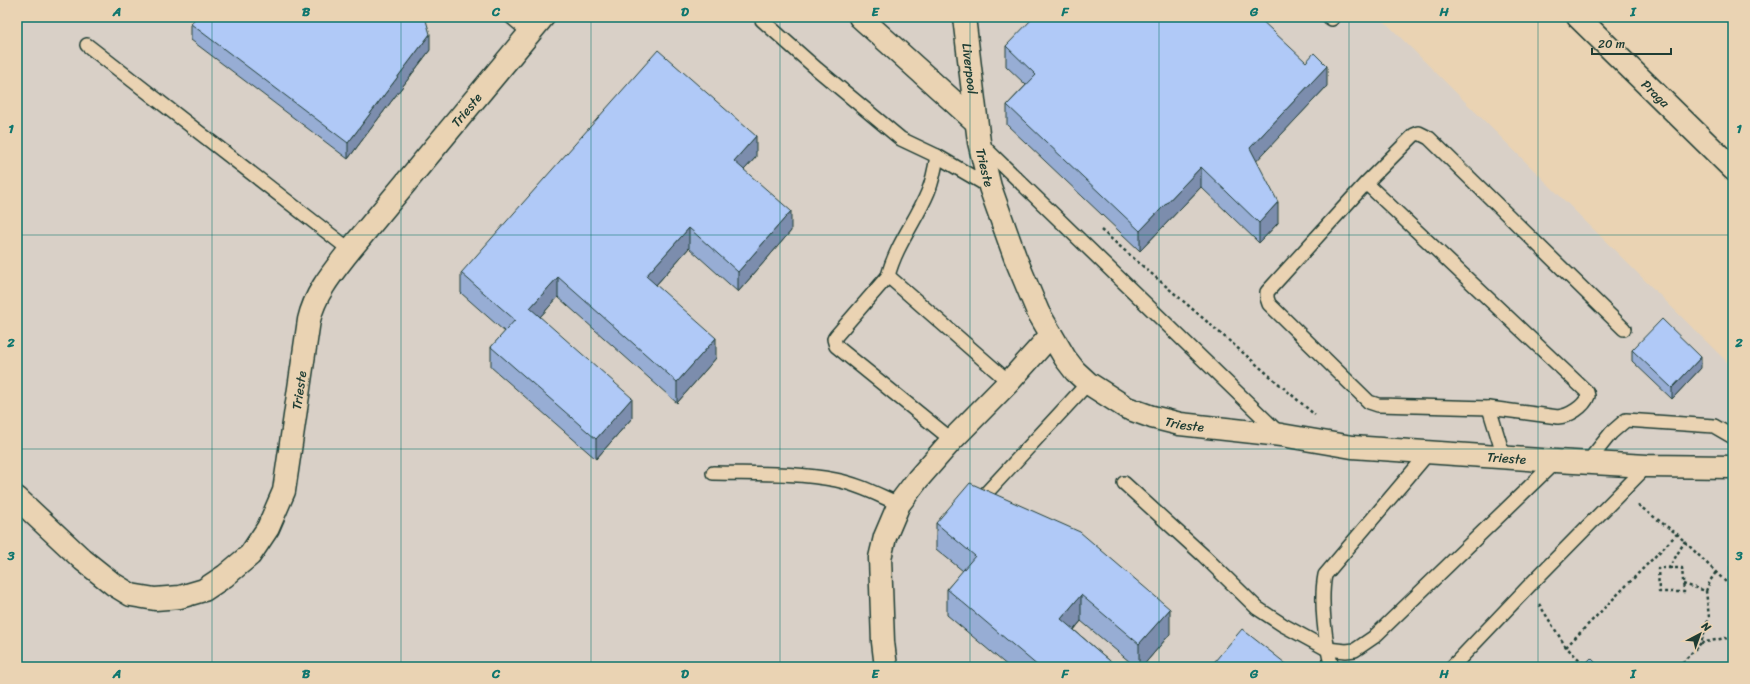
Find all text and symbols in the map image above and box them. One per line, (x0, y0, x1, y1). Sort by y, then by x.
text: A (112, 0, 121, 23)
text: B (302, 0, 311, 23)
text: C (491, 0, 501, 23)
text: D (681, 0, 689, 23)
text: E (871, 0, 880, 23)
text: F (1060, 0, 1069, 23)
text: G (1249, 0, 1259, 23)
text: H (1438, 0, 1449, 23)
text: I (1629, 0, 1637, 23)
scale bar (1592, 30, 1671, 56)
text: 20 m (1598, 33, 1625, 55)
street label: Liverpool (955, 42, 984, 96)
street label: Praga (1636, 74, 1676, 114)
street label: Trieste (445, 88, 488, 132)
text: 1 (8, 117, 14, 140)
text: 1 (1736, 117, 1742, 140)
street label: Trieste (969, 146, 1001, 189)
text: 2 (6, 331, 15, 354)
text: 2 (1734, 331, 1743, 354)
street label: Trieste (285, 369, 313, 411)
street label: Trieste (1163, 410, 1205, 439)
street label: Trieste (1486, 445, 1527, 471)
text: 3 (6, 544, 15, 567)
text: 3 (1734, 544, 1743, 567)
north arrow (1680, 614, 1720, 654)
text: N (1696, 617, 1716, 637)
text: A (112, 662, 121, 684)
text: B (302, 662, 311, 684)
text: C (491, 662, 501, 684)
text: D (681, 662, 689, 684)
text: E (871, 662, 880, 684)
text: F (1060, 662, 1069, 684)
text: G (1249, 662, 1259, 684)
text: H (1438, 662, 1449, 684)
text: I (1629, 662, 1637, 684)

